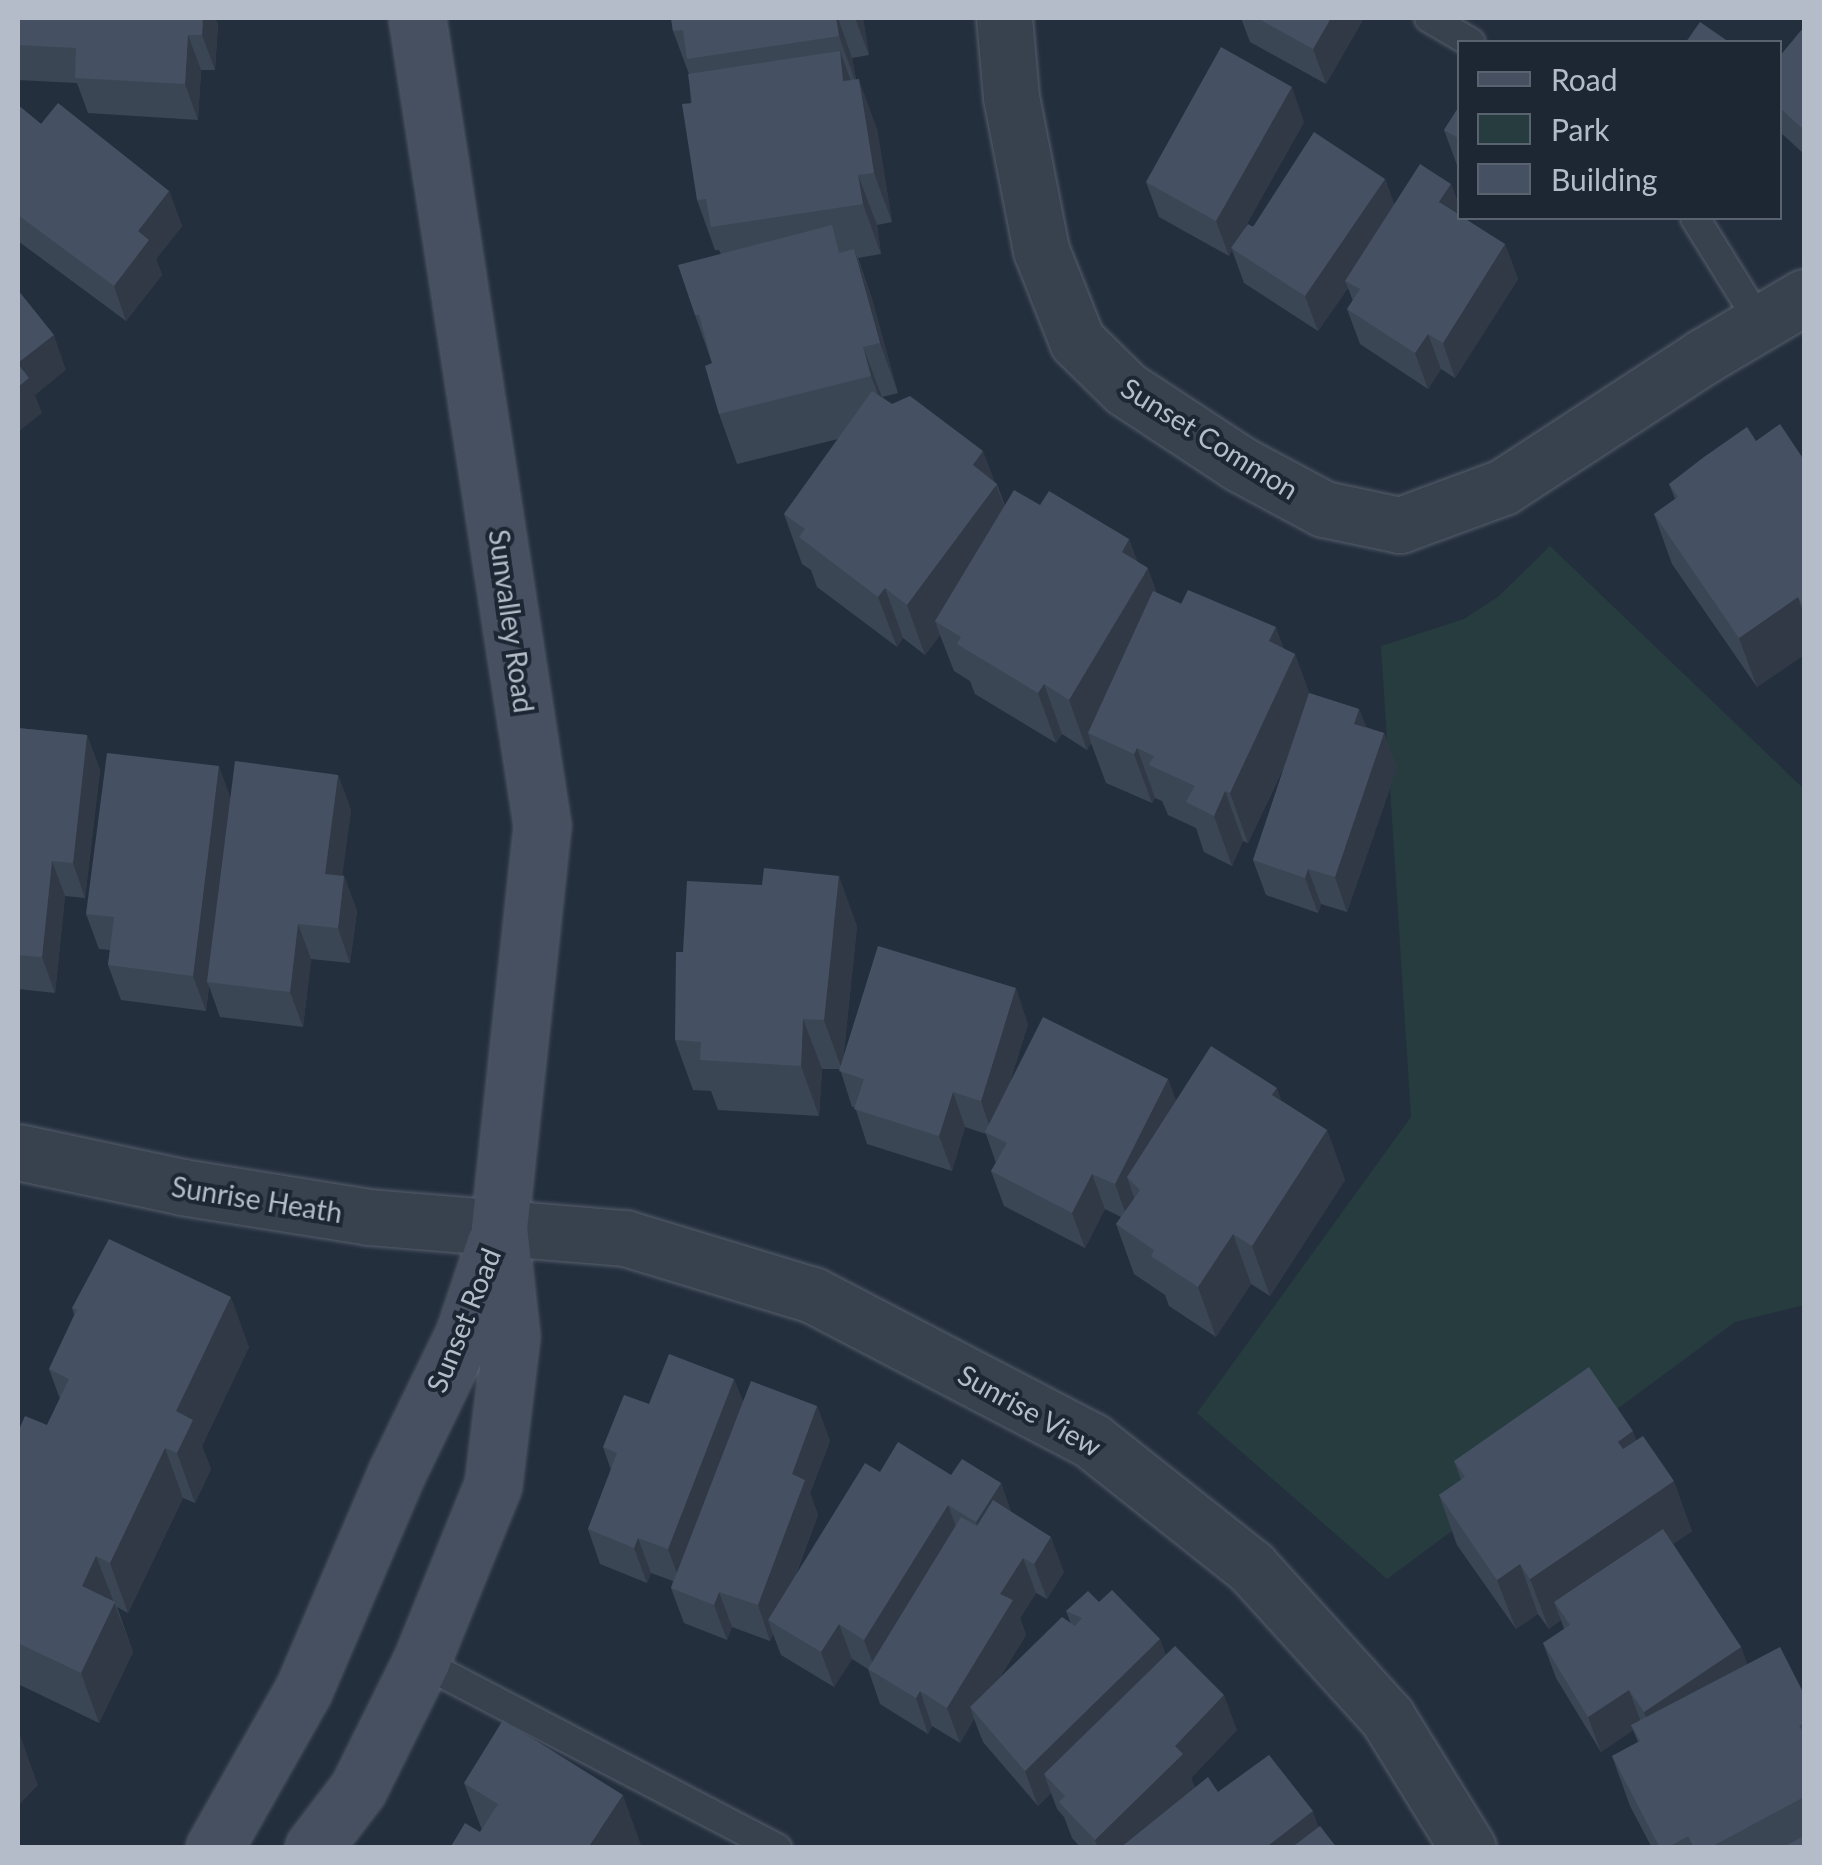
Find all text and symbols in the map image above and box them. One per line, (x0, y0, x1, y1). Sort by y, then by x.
legend (1457, 40, 1782, 220)
text: Road (1551, 61, 1618, 97)
text: Park (1551, 111, 1610, 147)
text: Building (1551, 161, 1657, 197)
street label: Sunset Common (1115, 370, 1305, 506)
street label: Sunvalley Road (482, 527, 542, 715)
street label: Sunrise Heath (169, 1169, 345, 1229)
street label: Sunset Road (419, 1243, 507, 1397)
street label: Sunrise View (952, 1357, 1108, 1463)

